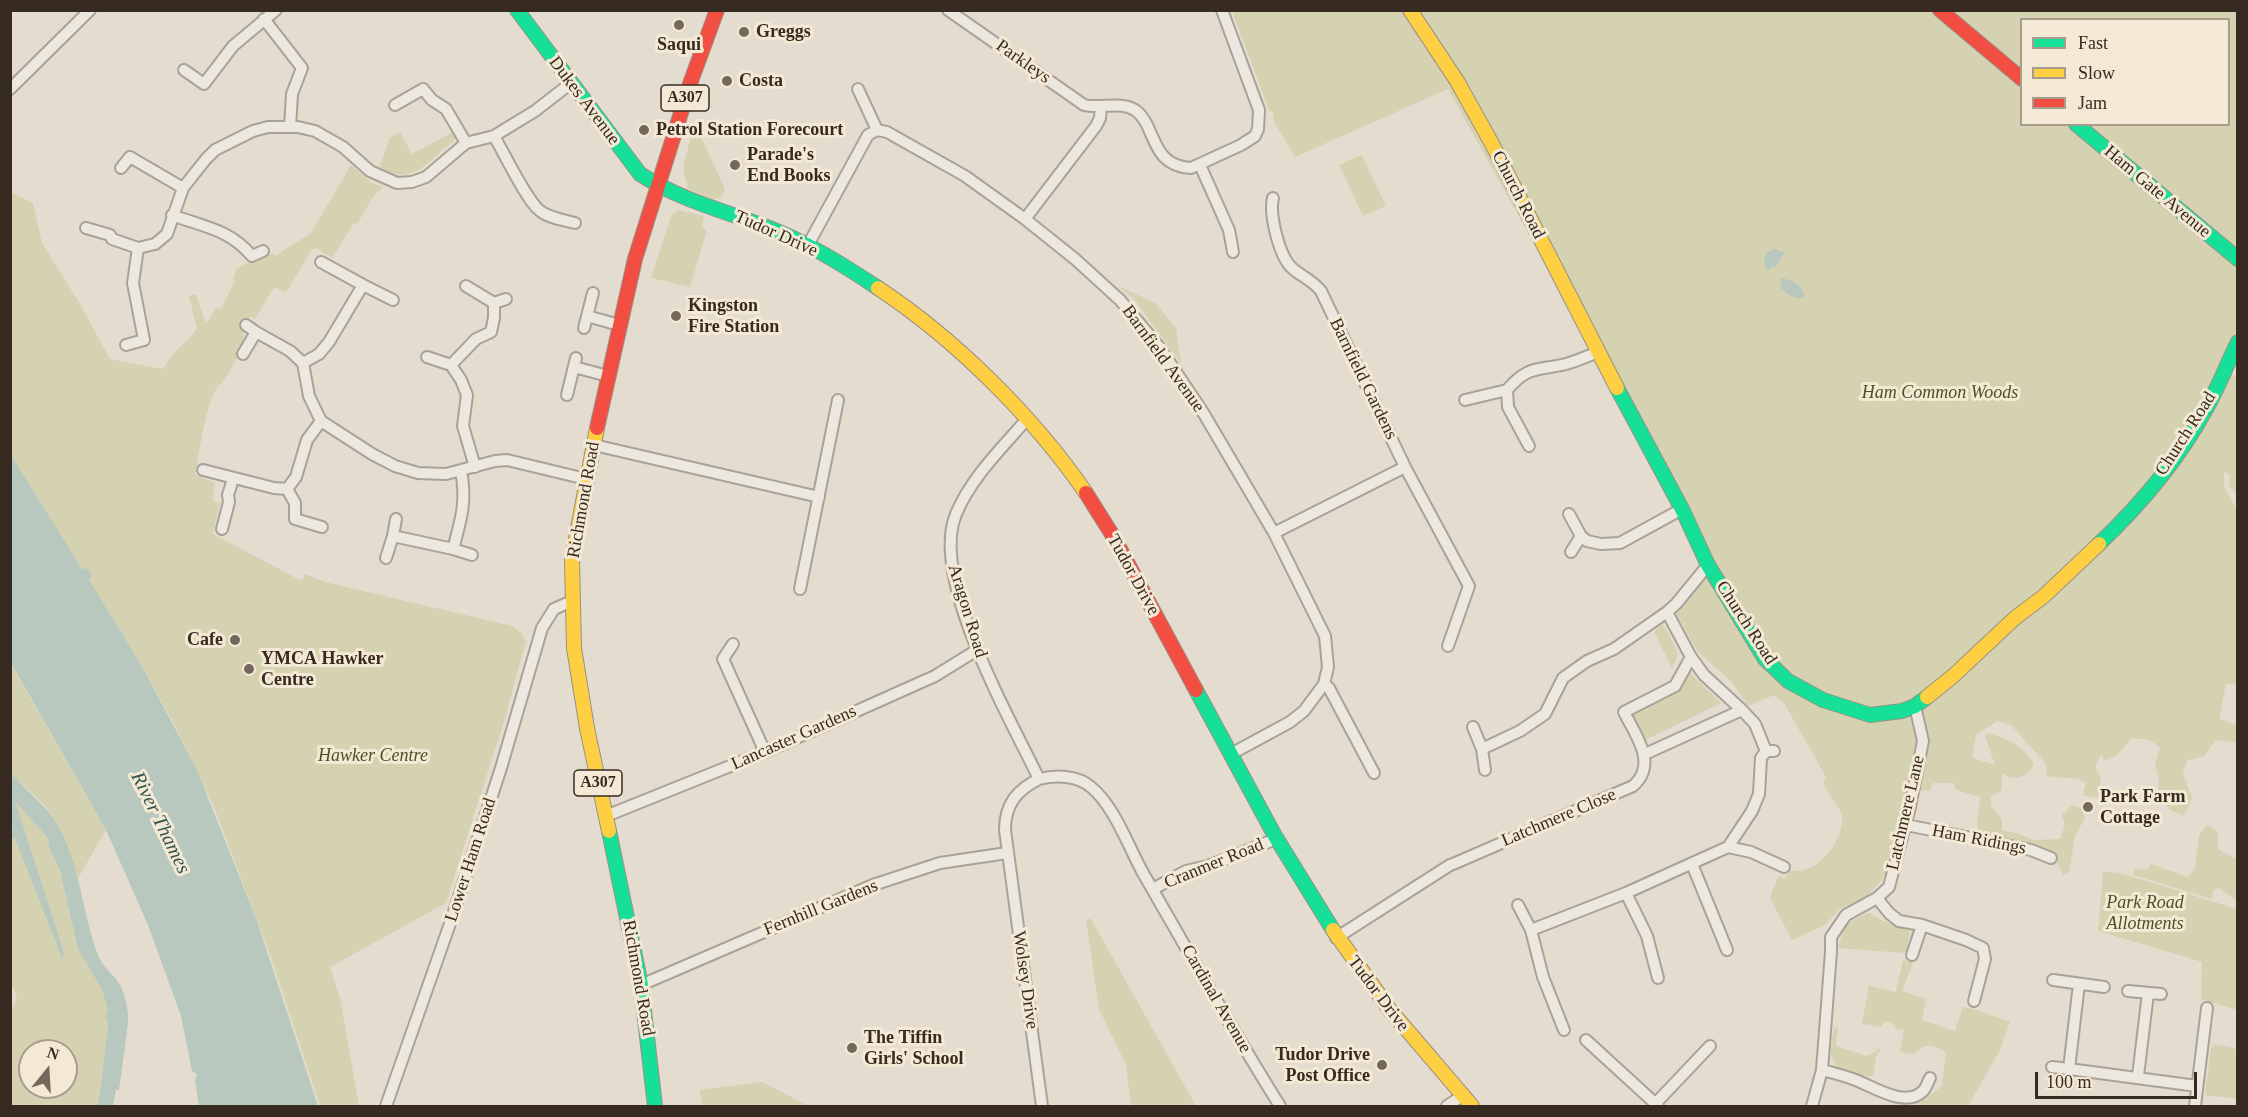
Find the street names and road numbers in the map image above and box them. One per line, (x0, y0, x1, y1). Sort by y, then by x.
street label: Parkleys (991, 35, 1055, 89)
street label: Dukes Avenue (544, 53, 624, 149)
road number: A307 (661, 85, 709, 111)
street label: Ham Gate Avenue (2099, 141, 2215, 243)
street label: Church Road (1487, 148, 1549, 242)
street label: Tudor Drive (731, 206, 821, 262)
street label: Barnfield Avenue (1117, 301, 1209, 417)
street label: Barnfield Gardens (1324, 315, 1402, 443)
street label: Church Road (2151, 388, 2221, 480)
street label: Richmond Road (563, 440, 605, 560)
street label: Tudor Drive (1102, 531, 1164, 619)
street label: Aragon Road (943, 562, 991, 660)
street label: Church Road (1711, 577, 1781, 669)
street label: Lancaster Gardens (728, 701, 860, 775)
street label: Latchmere Lane (1882, 753, 1930, 873)
road number: A307 (574, 770, 622, 796)
street label: Latchmere Close (1498, 784, 1620, 852)
street label: Lower Ham Road (441, 795, 501, 925)
street label: Ham Ridings (1930, 820, 2028, 860)
street label: Cranmer Road (1161, 834, 1267, 894)
street label: Fernhill Gardens (761, 875, 881, 941)
street label: Richmond Road (617, 918, 659, 1038)
street label: Wolsey Drive (1007, 929, 1043, 1031)
street label: Cardinal Avenue (1176, 941, 1256, 1057)
street label: Tudor Drive (1343, 952, 1413, 1036)

